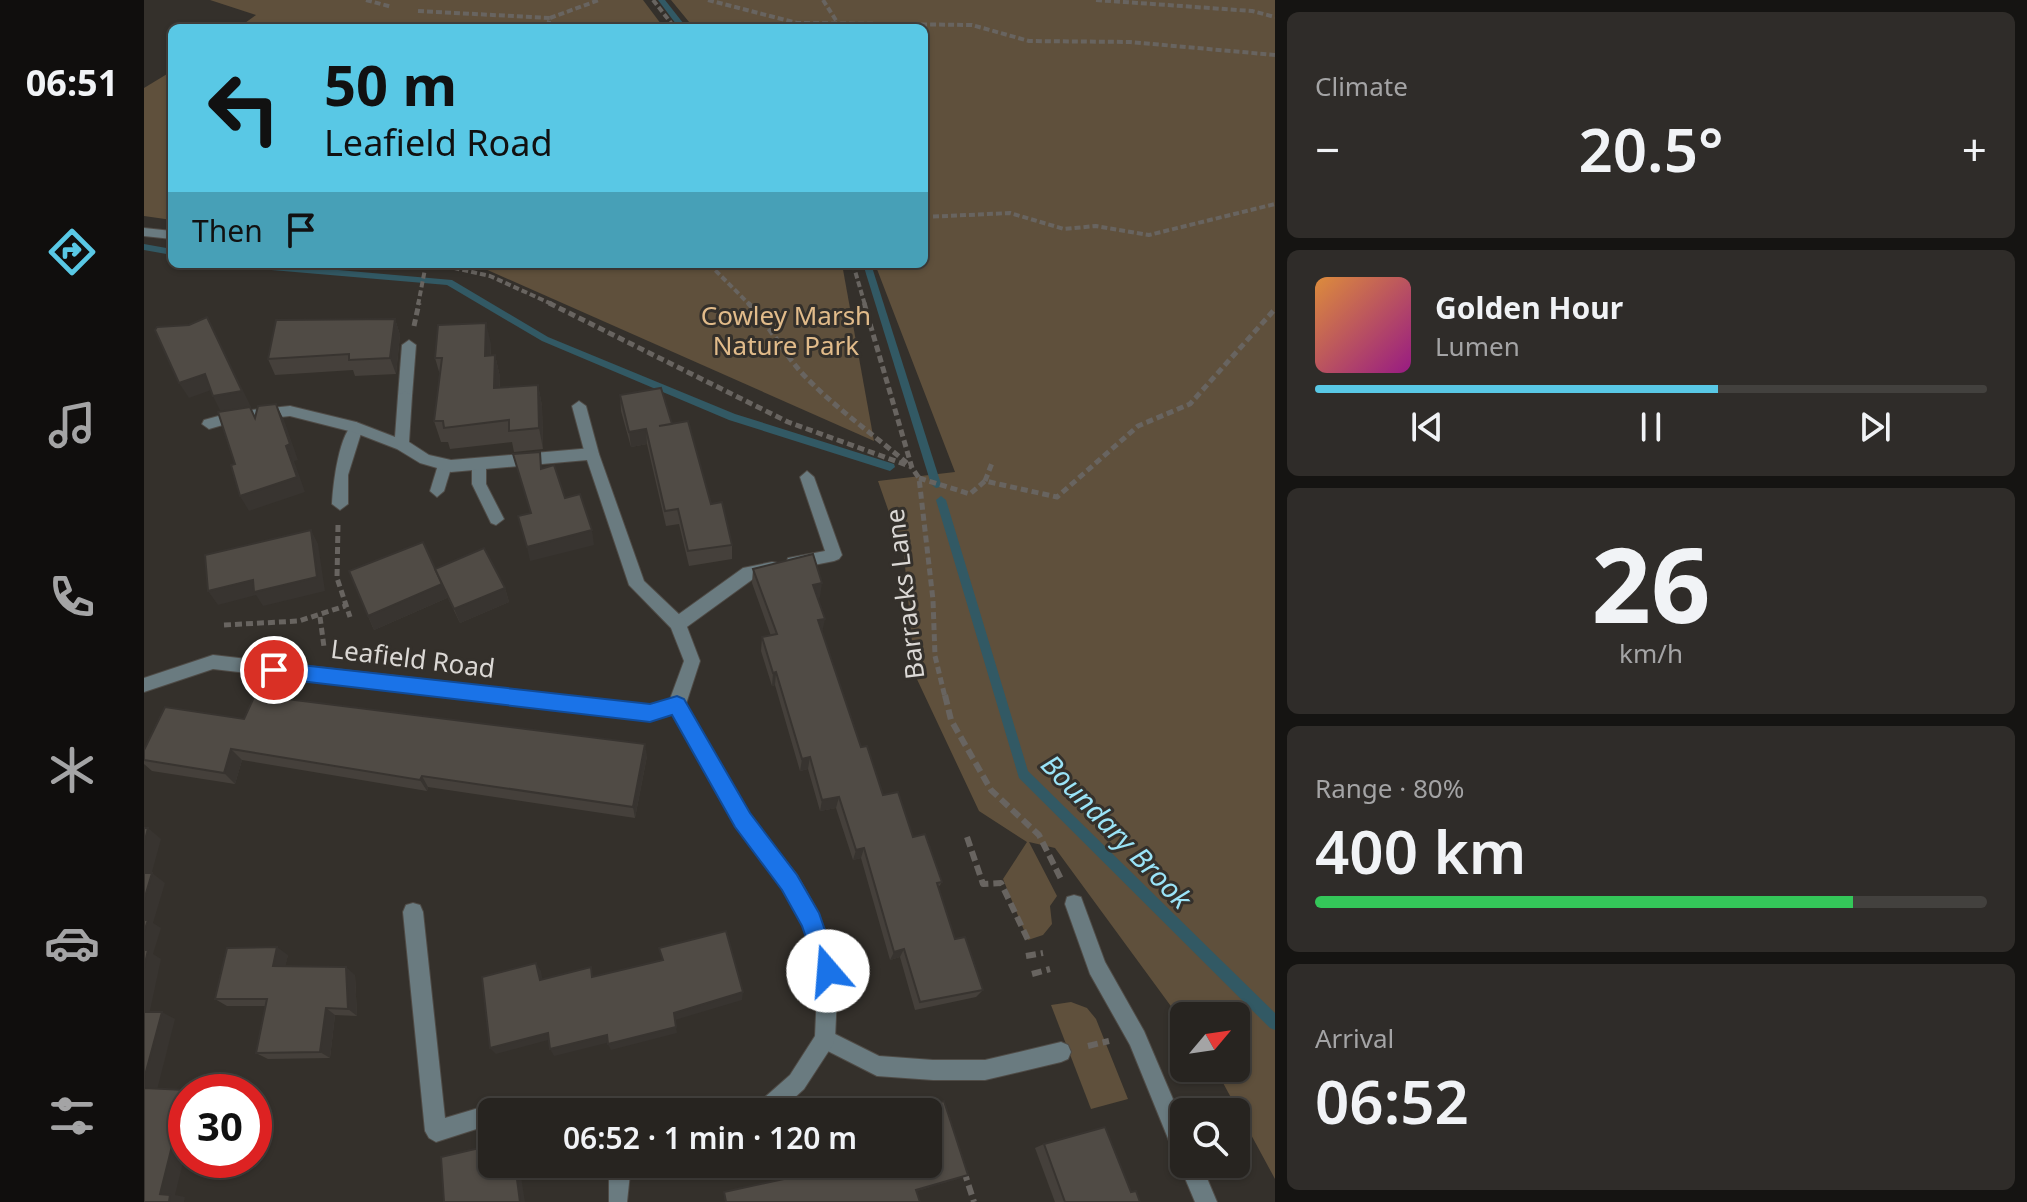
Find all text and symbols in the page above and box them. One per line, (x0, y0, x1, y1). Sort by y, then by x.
text: 50 m (324, 46, 457, 122)
icon: left (192, 56, 296, 160)
text: 06:51 (26, 58, 118, 107)
text: Climate (1315, 68, 1408, 104)
text: 20.5° (1578, 108, 1724, 190)
text: Leafield Road (324, 118, 553, 167)
text: − (1315, 119, 1340, 179)
text: + (1962, 119, 1987, 179)
icon: arrive (279, 208, 323, 252)
text: Then (192, 210, 263, 251)
icon: directions (44, 224, 100, 280)
text: Golden Hour (1435, 287, 1623, 328)
park label: Cowley Marsh Nature Park (701, 297, 871, 363)
text: Lumen (1435, 328, 1520, 364)
icon: music (44, 397, 100, 453)
icon: previous (1405, 405, 1449, 449)
icon: pause (1629, 405, 1673, 449)
icon: next (1853, 405, 1897, 449)
street label: Barracks Lane (876, 507, 932, 681)
text: 26 (1592, 512, 1710, 653)
icon: phone (44, 569, 100, 625)
street label: Leafield Road (329, 630, 497, 686)
text: km/h (1619, 635, 1683, 671)
pin (240, 636, 308, 704)
icon: arrive (252, 648, 296, 692)
icon: climate (44, 742, 100, 798)
water label: Boundary Brook (1033, 745, 1201, 917)
text: Range · 80% (1315, 770, 1464, 806)
text: 400 km (1315, 810, 1526, 892)
icon: car (44, 915, 100, 971)
position arrow (786, 929, 870, 1013)
north arrow (1170, 1002, 1250, 1082)
map controls (1170, 1002, 1250, 1178)
text: Arrival (1315, 1020, 1394, 1056)
text: 06:52 (1315, 1060, 1469, 1142)
speed limit sign: 30 (168, 1074, 272, 1178)
icon: filters (44, 1088, 100, 1144)
button: search (1170, 1098, 1250, 1178)
text: 06:52 · 1 min · 120 m (563, 1117, 857, 1158)

